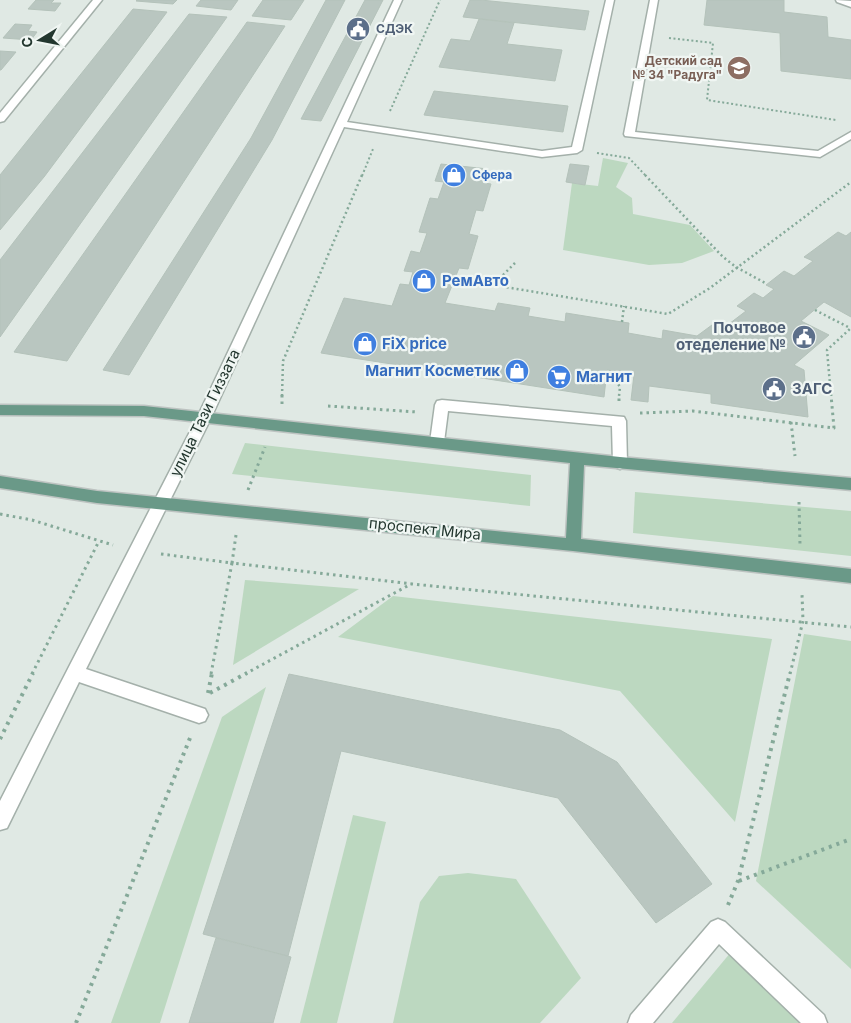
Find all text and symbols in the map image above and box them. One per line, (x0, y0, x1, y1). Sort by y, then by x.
north arrow (15, 15, 65, 65)
public building icon: СДЭК (345, 16, 371, 42)
place label: СДЭК (376, 21, 413, 36)
text: С (17, 36, 36, 49)
place label: Детский сад № 34 "Радуга" (632, 53, 722, 82)
school or university icon: Детский сад № 34 "Радуга" (726, 55, 752, 81)
shop icon: Сфера (441, 162, 467, 188)
place label: Сфера (472, 167, 512, 182)
shop icon: РемАвто (411, 268, 437, 294)
place label: РемАвто (442, 271, 509, 290)
place label: Почтовое отеделение № (676, 318, 786, 354)
public building icon: Почтовое отеделение № (791, 324, 817, 350)
shop icon: FiX price (352, 331, 378, 357)
place label: FiX price (382, 334, 447, 353)
street label: улица Тази Гиззата (165, 346, 244, 480)
shop icon: Магнит Косметик (504, 358, 530, 384)
place label: Магнит Косметик (365, 361, 500, 380)
supermarket icon: Магнит (546, 364, 572, 390)
place label: Магнит (576, 367, 632, 386)
public building icon: ЗАГС (761, 376, 787, 402)
place label: ЗАГС (792, 379, 832, 398)
street label: проспект Мира (368, 513, 482, 544)

